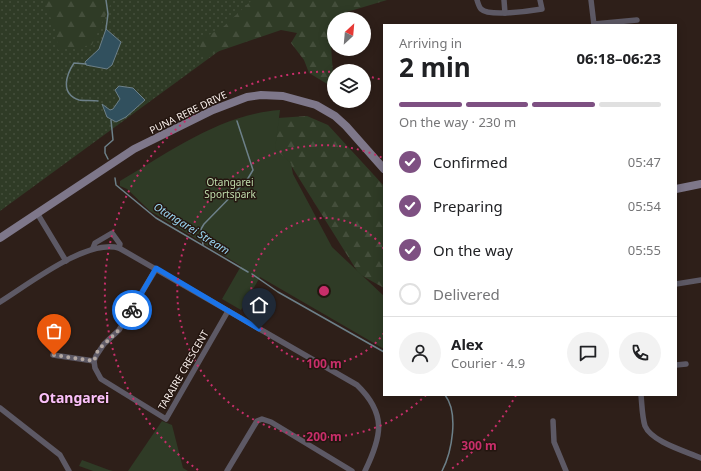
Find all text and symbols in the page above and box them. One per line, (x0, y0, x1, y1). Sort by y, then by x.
north arrow (327, 12, 371, 56)
map controls (327, 12, 371, 108)
text: Arriving in (399, 34, 462, 52)
text: 06:18–06:23 (576, 48, 661, 68)
text: 2 min (399, 49, 471, 85)
button: layers (327, 64, 371, 108)
street label: PUNA RERE DRIVE (147, 87, 229, 137)
text: On the way · 230 m (399, 113, 516, 131)
icon: check (399, 151, 421, 173)
text: Confirmed (433, 152, 508, 172)
text: 05:47 (628, 153, 661, 171)
park label: Otangarei Sportspark (204, 175, 256, 201)
icon: check (399, 195, 421, 217)
text: Preparing (433, 196, 503, 216)
text: 05:54 (628, 197, 661, 215)
water label: Otangarei Stream (151, 199, 233, 258)
icon: check (399, 239, 421, 261)
text: On the way (433, 240, 513, 260)
text: 05:55 (628, 241, 661, 259)
centre of rings (317, 284, 331, 298)
text: Delivered (433, 284, 500, 304)
pin (242, 288, 276, 329)
courier (112, 290, 152, 330)
icon: home (248, 294, 270, 316)
icon: bike (121, 299, 143, 321)
pin (37, 314, 71, 355)
icon: bag (43, 320, 65, 342)
street label: TARAIRE CRESCENT (154, 327, 212, 413)
button: person (399, 332, 441, 374)
button: chat (567, 332, 609, 374)
button: phone (619, 332, 661, 374)
text: Alex (451, 334, 483, 354)
text: Courier · 4.9 (451, 354, 525, 372)
text: 100 m (306, 355, 342, 372)
district label: Otangarei (39, 388, 109, 407)
text: 200 m (306, 428, 342, 445)
text: 300 m (461, 437, 497, 454)

